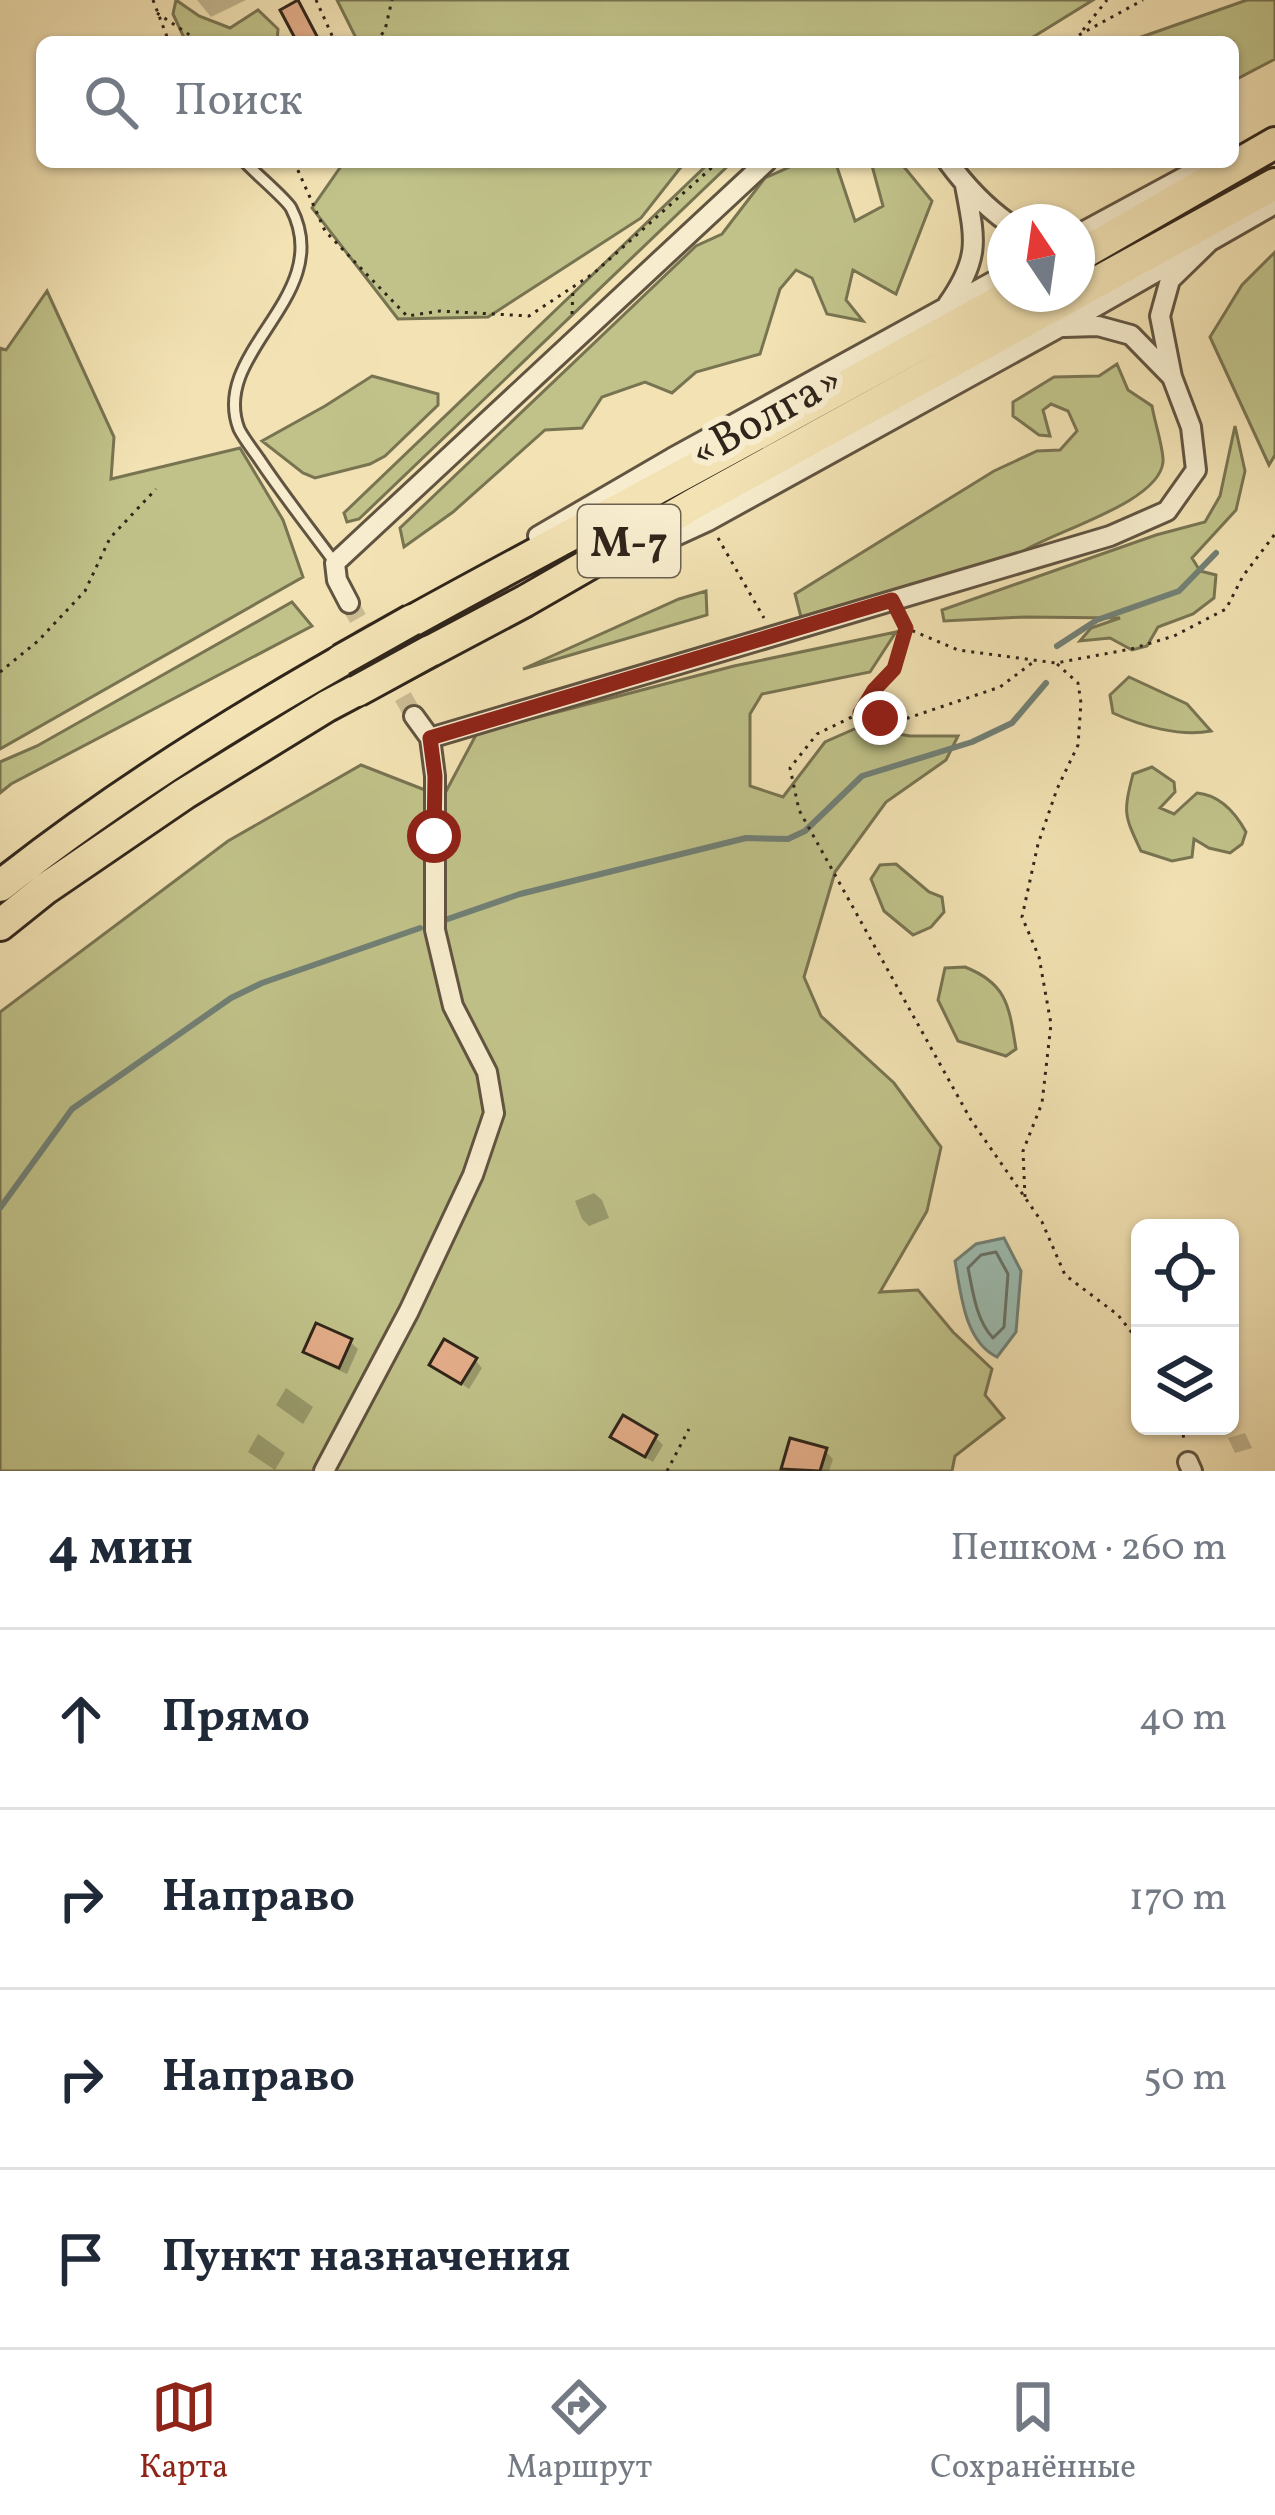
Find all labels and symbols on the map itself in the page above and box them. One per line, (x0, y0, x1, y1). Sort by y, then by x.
north arrow (987, 204, 1095, 312)
street label: «Волга» (680, 350, 855, 485)
road number: М-7 (578, 505, 680, 577)
route end (853, 691, 907, 745)
route start (407, 809, 461, 863)

